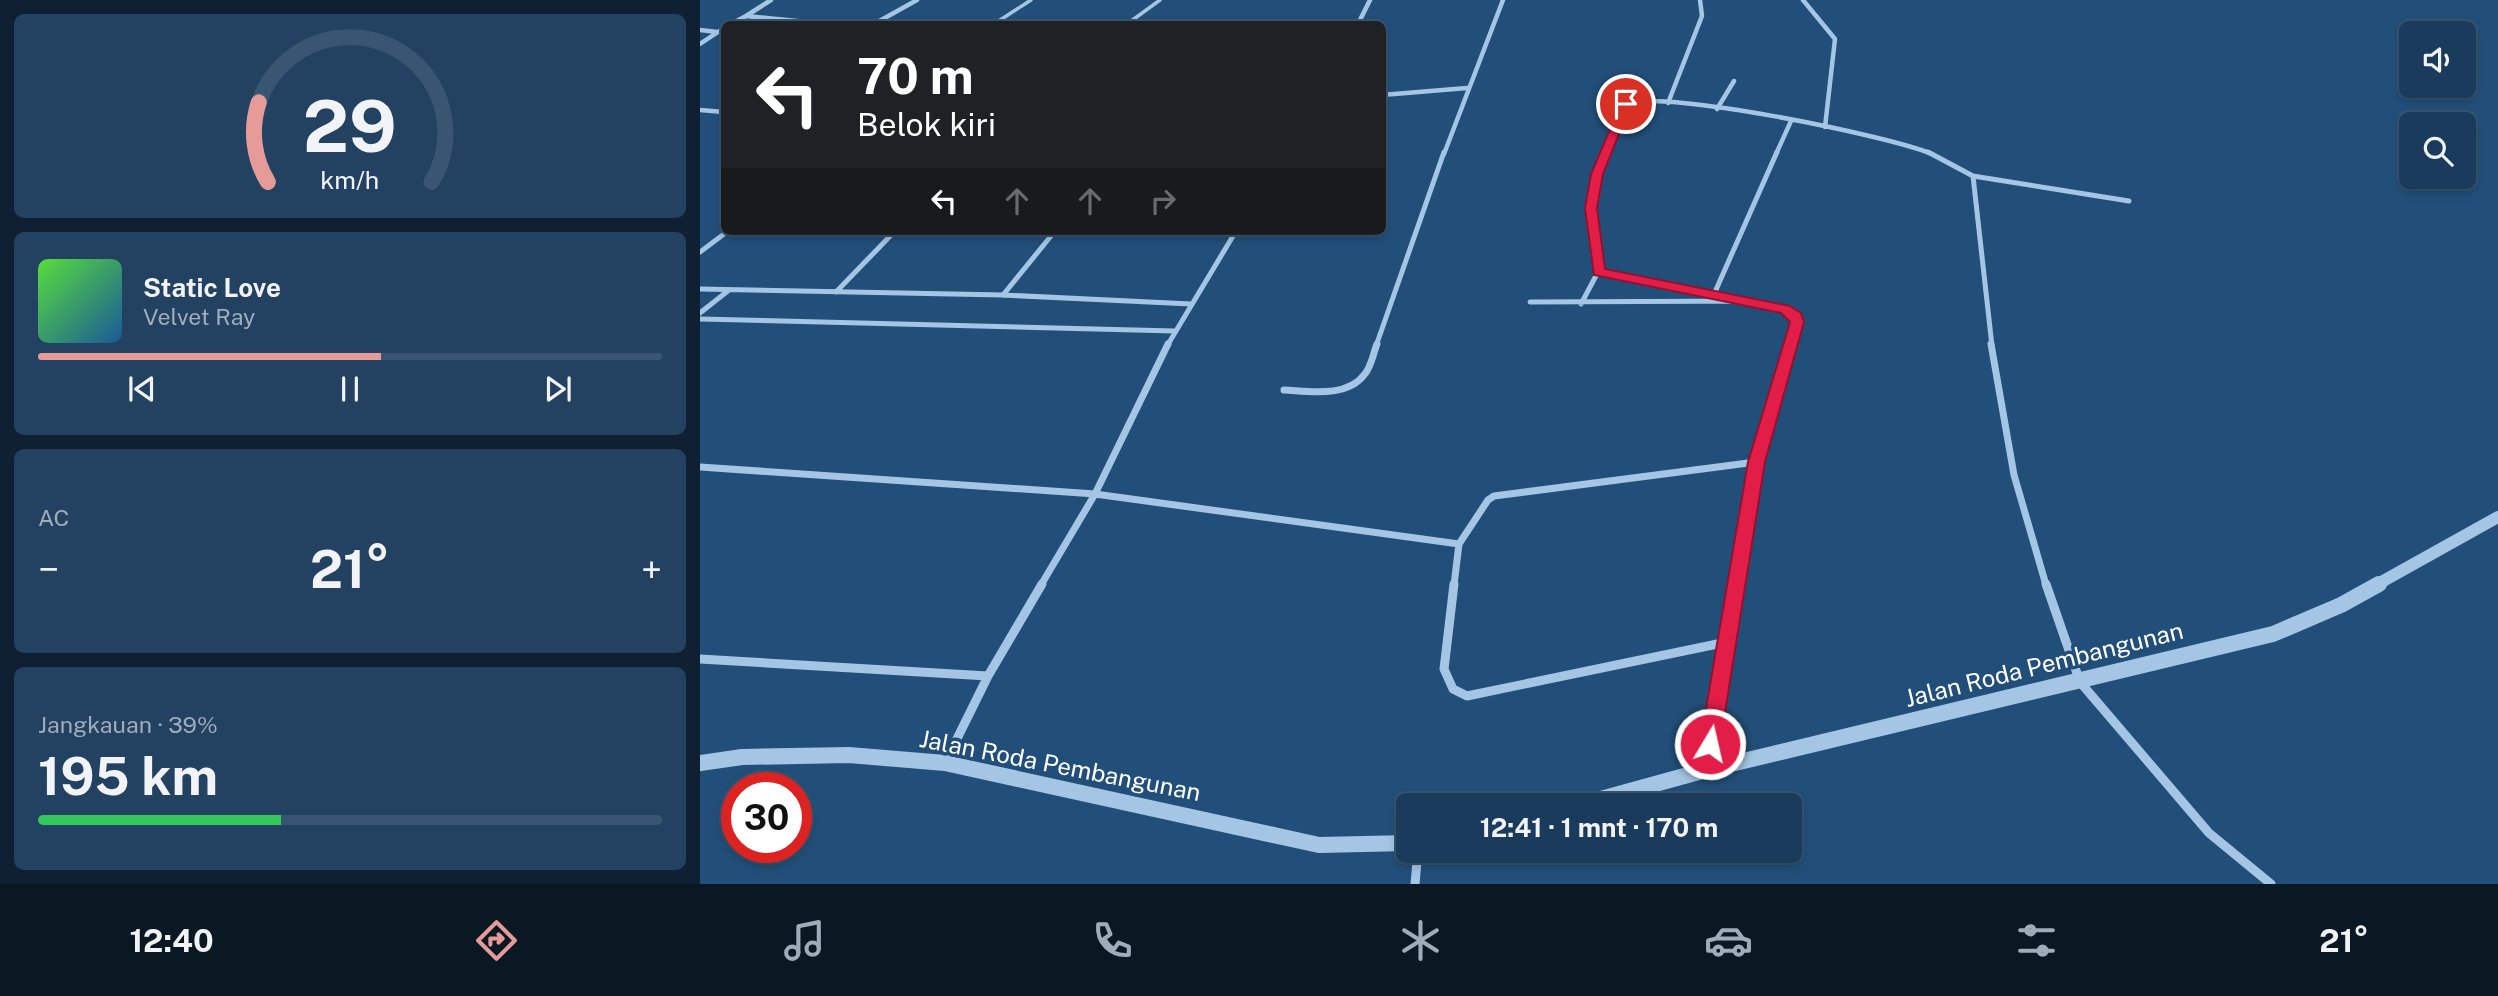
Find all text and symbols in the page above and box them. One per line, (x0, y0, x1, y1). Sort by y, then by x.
map controls (2399, 21, 2476, 189)
button: sound (2399, 21, 2476, 98)
text: 70 m (857, 47, 974, 105)
icon: left (742, 49, 833, 140)
pin (1596, 74, 1656, 134)
text: 29 (303, 83, 397, 168)
icon: arrive (1607, 85, 1645, 123)
text: Belok kiri (857, 106, 996, 143)
button: search (2399, 112, 2476, 189)
text: km/h (321, 165, 379, 195)
icon: left (925, 182, 963, 220)
icon: ahead (998, 182, 1036, 220)
icon: ahead (1071, 182, 1109, 220)
icon: right (1144, 182, 1182, 220)
text: Static Love (143, 272, 281, 303)
text: Velvet Ray (143, 303, 255, 330)
icon: previous (123, 370, 161, 408)
icon: pause (331, 370, 369, 408)
icon: next (539, 370, 577, 408)
text: AC (38, 504, 69, 531)
text: 21° (310, 539, 390, 600)
text: − (38, 547, 59, 592)
text: + (641, 547, 662, 592)
street label: Jalan Roda Pembangunan (1902, 616, 2186, 712)
position arrow (1673, 707, 1747, 781)
text: Jangkauan · 39% (38, 711, 218, 738)
street label: Jalan Roda Pembangunan (917, 724, 1203, 806)
text: 195 km (38, 746, 218, 807)
speed limit sign: 30 (721, 772, 812, 863)
text: 12:41 · 1 mnt · 170 m (1480, 812, 1718, 843)
icon: directions (472, 916, 521, 965)
icon: music (780, 916, 829, 965)
icon: phone (1088, 916, 1137, 965)
icon: climate (1396, 916, 1445, 965)
icon: car (1704, 916, 1753, 965)
icon: filters (2012, 916, 2061, 965)
text: 12:40 (129, 922, 214, 959)
text: 21° (2319, 922, 2369, 959)

